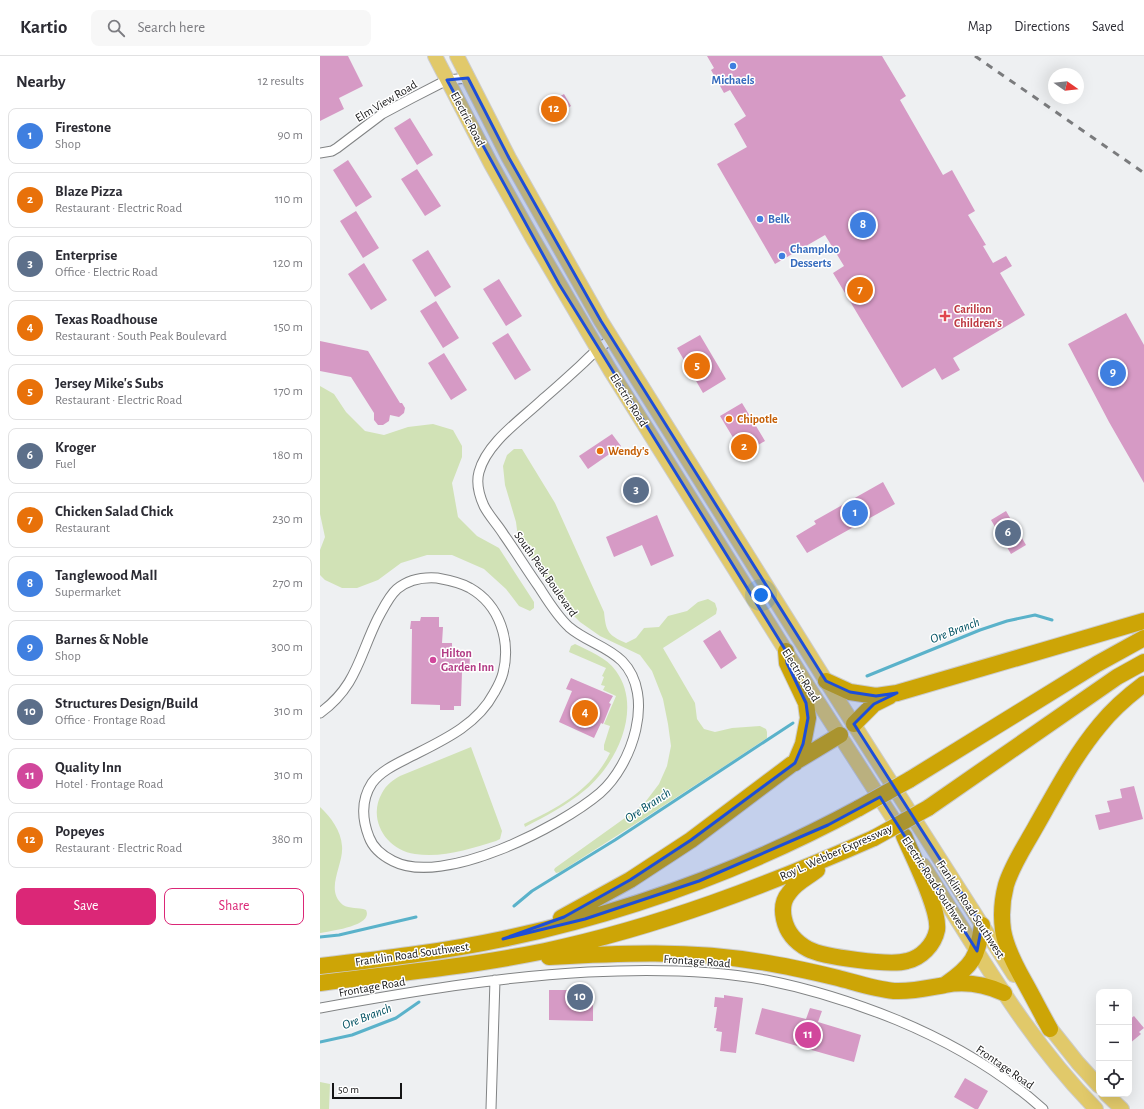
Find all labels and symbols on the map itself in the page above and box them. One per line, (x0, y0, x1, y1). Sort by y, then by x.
marker: Michaels (728, 61, 738, 71)
north arrow (1048, 68, 1084, 104)
place label: Michaels (712, 74, 755, 86)
street label: Elm View Road (353, 78, 419, 124)
street label: Electric Road (449, 90, 487, 148)
pin: 12 (541, 94, 567, 124)
pin: 8 (850, 210, 876, 240)
place label: Belk (768, 213, 790, 225)
marker: Belk (755, 214, 765, 224)
place label: Champloo Desserts (790, 243, 839, 269)
marker: Champloo Desserts (777, 251, 787, 261)
pin: 7 (847, 275, 873, 305)
place label: Carilion Children's (954, 303, 1002, 329)
marker: Carilion Children's (939, 310, 951, 322)
pin: 5 (684, 351, 710, 381)
pin: 9 (1100, 358, 1126, 388)
street label: Electric Road (608, 371, 650, 429)
place label: Chipotle (737, 413, 778, 425)
marker: Chipotle (724, 414, 734, 424)
pin: 2 (731, 432, 757, 462)
place label: Wendy's (608, 445, 649, 458)
marker: Wendy's (595, 446, 605, 456)
pin: 3 (623, 475, 649, 505)
pin: 1 (842, 498, 868, 528)
pin: 6 (995, 518, 1021, 548)
street label: South Peak Boulevard (512, 529, 580, 619)
your location (751, 585, 771, 605)
water label: Ore Branch (928, 616, 982, 646)
street label: Electric Road (780, 646, 822, 704)
place label: Hilton Garden Inn (441, 647, 494, 673)
marker: Hilton Garden Inn (428, 655, 438, 665)
pin: 4 (572, 698, 598, 728)
water label: Ore Branch (623, 786, 673, 826)
street label: Roy L. Webber Expressway (778, 822, 895, 883)
street label: Electric Road Southwest (900, 834, 970, 934)
street label: Franklin Road Southwest (935, 858, 1007, 960)
street label: Franklin Road Southwest (354, 940, 470, 968)
street label: Frontage Road (663, 953, 731, 969)
street label: Frontage Road (338, 975, 406, 999)
pin: 10 (567, 982, 593, 1012)
water label: Ore Branch (340, 1002, 394, 1032)
pin: 11 (795, 1020, 821, 1050)
street label: Frontage Road (974, 1043, 1036, 1091)
scale bar (332, 1081, 402, 1100)

